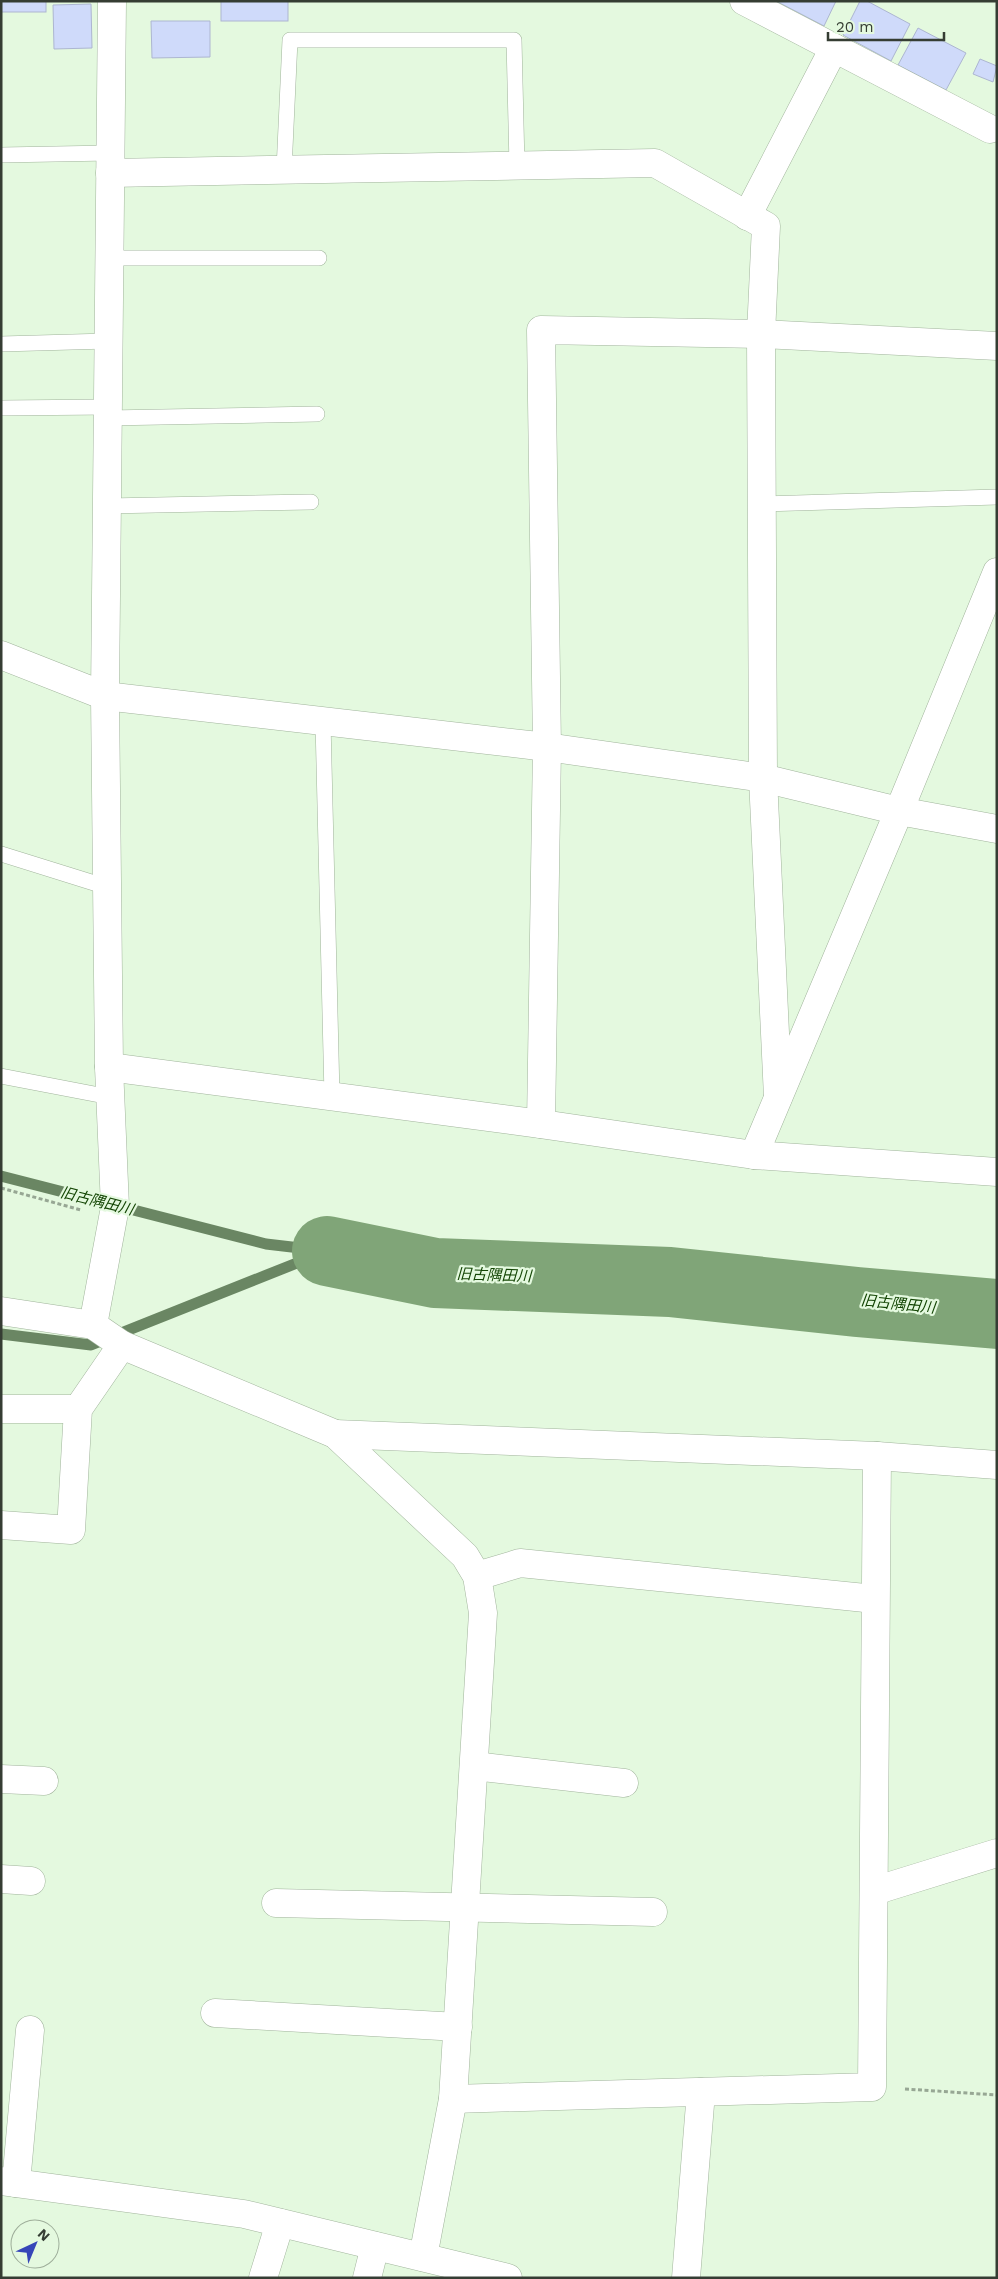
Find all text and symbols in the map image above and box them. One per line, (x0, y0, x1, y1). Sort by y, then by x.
scale bar (828, 10, 944, 42)
text: 20 m (836, 18, 874, 36)
water label: 旧古隅田川 (58, 1183, 137, 1219)
water label: 旧古隅田川 (456, 1265, 534, 1285)
water label: 旧古隅田川 (860, 1291, 938, 1317)
north arrow (10, 2219, 60, 2269)
text: N (35, 2225, 53, 2244)

